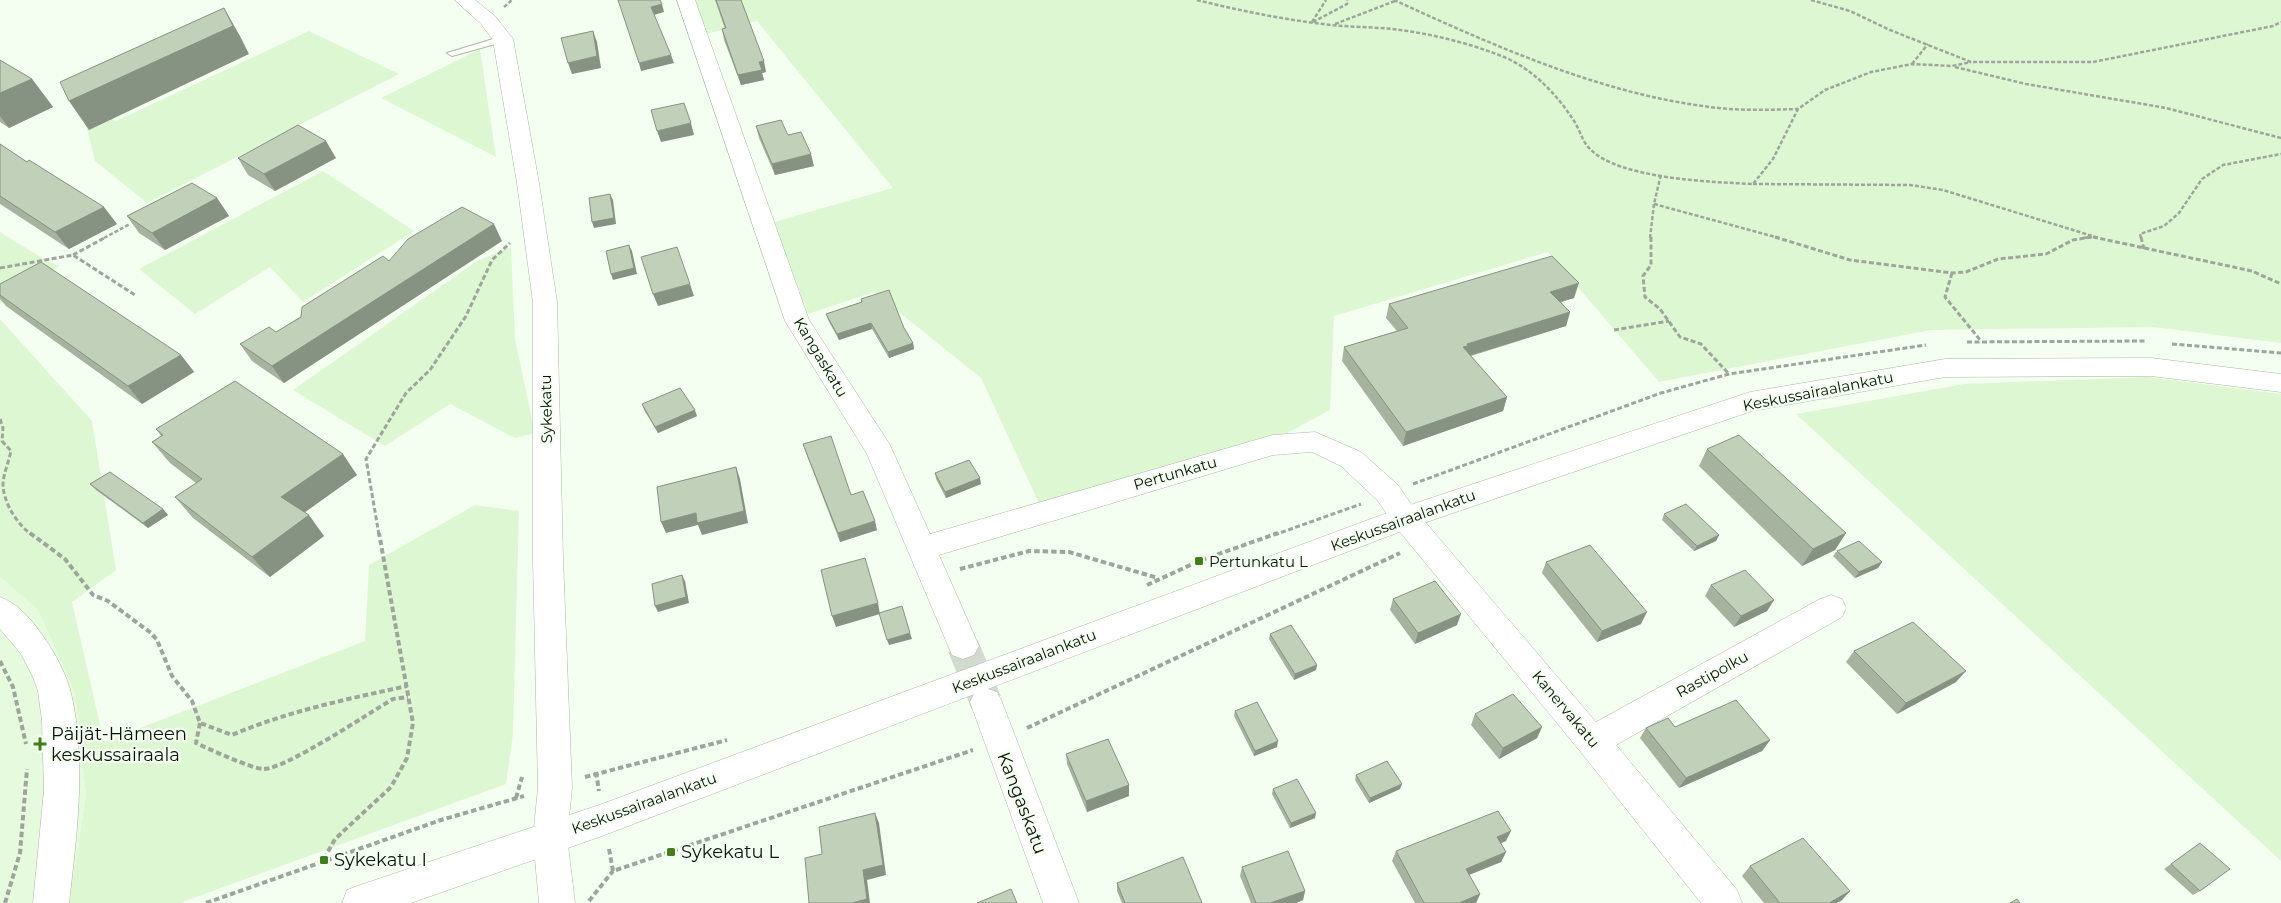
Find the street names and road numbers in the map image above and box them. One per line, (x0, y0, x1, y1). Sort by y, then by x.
street label: Kangaskatu (790, 314, 852, 400)
street label: Keskussairaalankatu (1741, 367, 1895, 415)
street label: Sykekatu (536, 374, 556, 444)
street label: Pertunkatu (1131, 452, 1219, 494)
street label: Keskussairaalankatu (1328, 485, 1478, 555)
street label: Keskussairaalankatu (949, 625, 1099, 697)
street label: Rastipolku (1673, 646, 1751, 702)
street label: Kanervakatu (1528, 666, 1604, 752)
street label: Kangaskatu (992, 749, 1052, 857)
street label: Keskussairaalankatu (569, 768, 719, 838)

